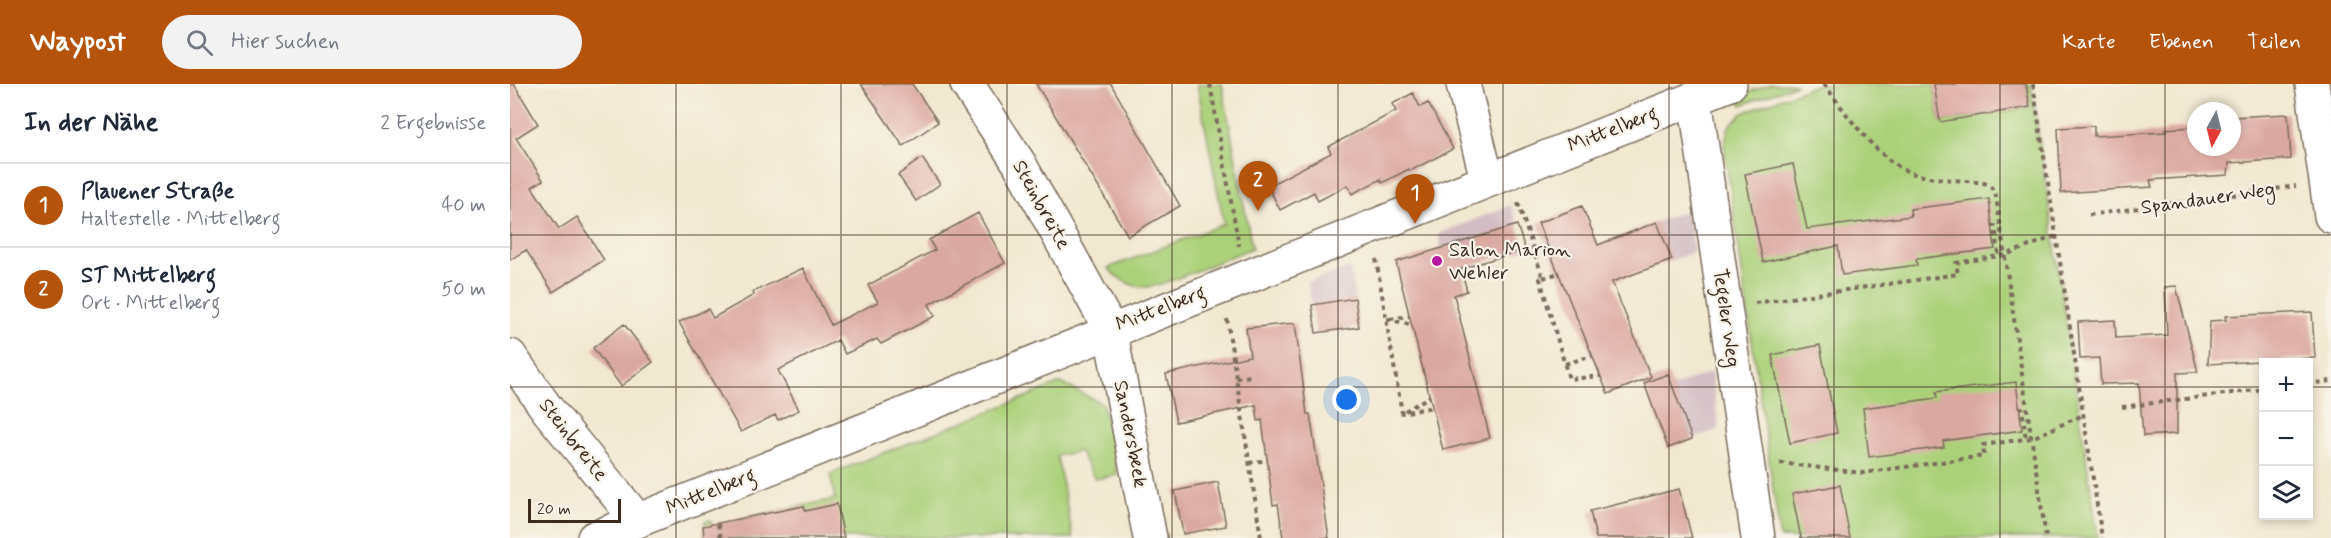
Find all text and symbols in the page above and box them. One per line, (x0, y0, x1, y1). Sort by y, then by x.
search box (162, 15, 582, 69)
text: Waypost (30, 24, 126, 61)
icon: search (183, 26, 216, 59)
text: Hier suchen (231, 28, 339, 56)
text: Karte (2062, 28, 2116, 56)
text: Ebenen (2149, 28, 2214, 56)
text: Teilen (2247, 28, 2301, 56)
street label: Mittelberg (1564, 100, 1663, 161)
north arrow (2187, 102, 2241, 156)
text: In der Nähe (24, 106, 158, 140)
text: 2 Ergebnisse (380, 110, 486, 137)
street label: Steinbreite (1005, 155, 1077, 255)
pin: 2 (1238, 162, 1278, 211)
pin: 1 (1396, 174, 1434, 224)
street label: Spandauer Weg (2139, 176, 2277, 223)
text: Plauener Straße (81, 178, 234, 206)
text: 1 (39, 192, 48, 219)
text: 40 m (442, 192, 486, 219)
text: Haltestelle · Mittelberg (81, 206, 281, 233)
place label: Salon Marion Wehler (1449, 237, 1571, 287)
marker: Salon Marion Wehler (1430, 254, 1444, 268)
text: ST Mittelberg (81, 262, 216, 290)
street label: Tegeler Weg (1704, 267, 1746, 369)
text: 2 (39, 276, 48, 303)
text: 50 m (441, 276, 486, 303)
street label: Mittelberg (1112, 279, 1211, 340)
text: Ort · Mittelberg (81, 290, 220, 317)
map controls (2259, 358, 2313, 520)
button: + (2259, 358, 2313, 412)
street label: Sandersbeek (1106, 378, 1154, 490)
your location (1332, 385, 1361, 414)
street label: Steinbreite (532, 393, 614, 487)
button: − (2259, 412, 2313, 466)
street label: Mittelberg (662, 462, 761, 524)
button: layers (2259, 466, 2313, 520)
scale bar (528, 496, 621, 524)
text: 20 m (537, 499, 571, 520)

